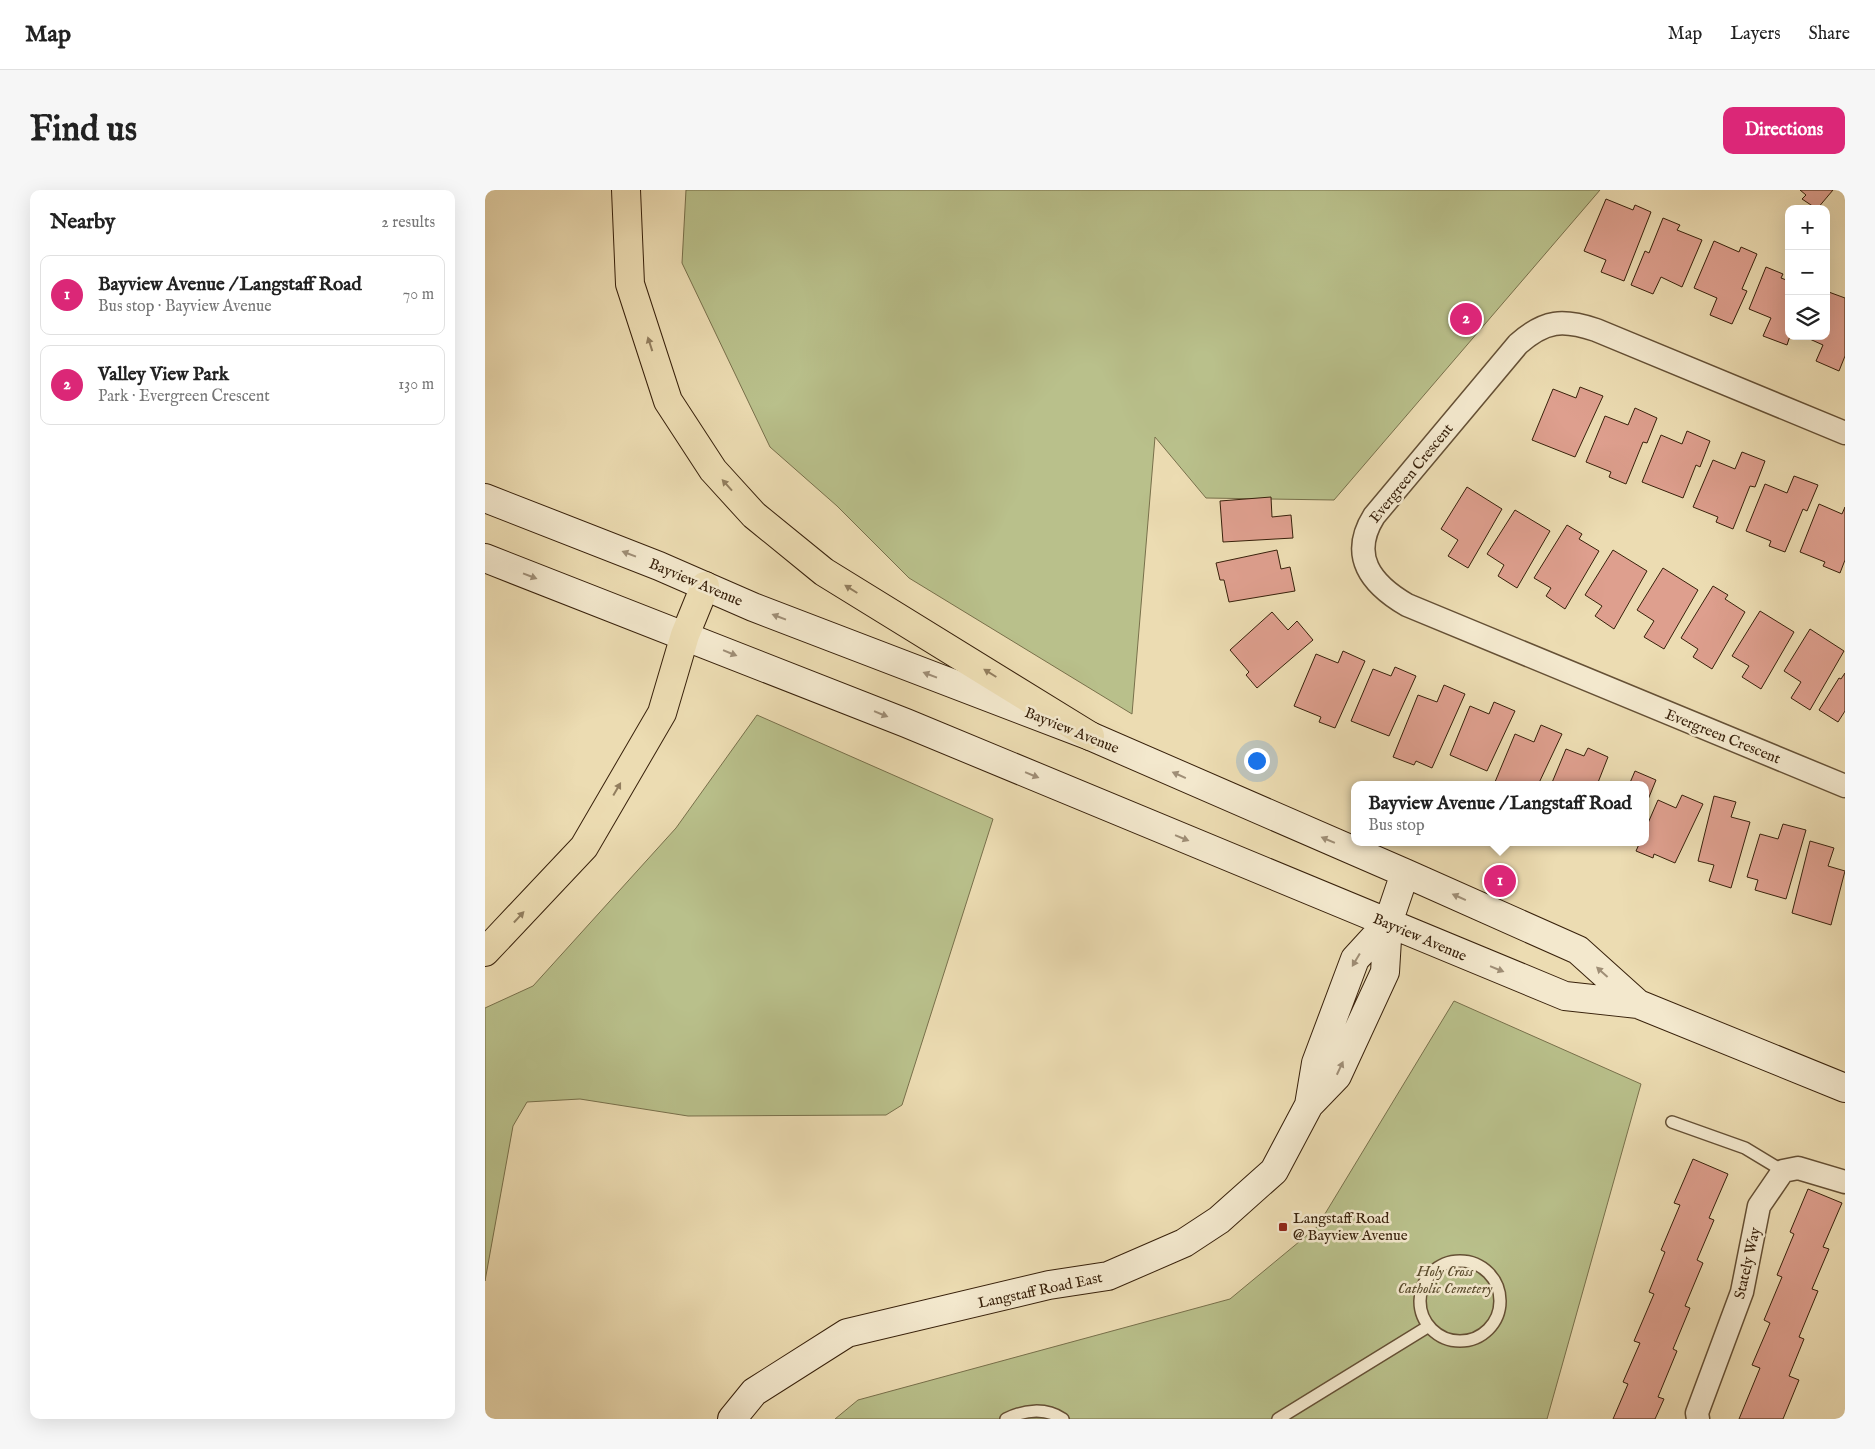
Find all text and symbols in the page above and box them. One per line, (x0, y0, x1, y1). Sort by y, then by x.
text: Map (25, 19, 71, 50)
text: Map (1668, 23, 1702, 46)
text: Layers (1730, 23, 1781, 46)
text: Share (1809, 23, 1850, 46)
button: Directions (1723, 107, 1845, 154)
text: Find us (30, 108, 137, 153)
map controls (1785, 205, 1830, 340)
button: + (1785, 205, 1830, 250)
text: Nearby (50, 209, 115, 236)
text: 2 results (381, 213, 435, 233)
button: − (1785, 250, 1830, 295)
text: Bayview Avenue / Langstaff Road (98, 273, 362, 297)
text: 1 (64, 285, 70, 305)
text: 70 m (403, 285, 434, 305)
button: layers (1785, 295, 1830, 340)
text: Bus stop · Bayview Avenue (98, 297, 272, 317)
pin: 2 (1450, 300, 1482, 338)
one-way arrow (646, 336, 654, 351)
text: Valley View Park (98, 363, 229, 387)
text: 2 (63, 375, 71, 395)
text: 130 m (398, 375, 434, 395)
text: Park · Evergreen Crescent (98, 387, 270, 407)
street label: Evergreen Crescent (1365, 420, 1457, 527)
one-way arrow (721, 479, 733, 491)
one-way arrow (621, 550, 636, 558)
street label: Bayview Avenue (646, 554, 746, 611)
one-way arrow (523, 572, 538, 580)
one-way arrow (844, 584, 857, 594)
one-way arrow (771, 613, 786, 621)
one-way arrow (723, 650, 738, 657)
one-way arrow (983, 669, 996, 678)
one-way arrow (923, 671, 938, 678)
street label: Bayview Avenue (1022, 703, 1122, 758)
street label: Evergreen Crescent (1662, 705, 1783, 768)
one-way arrow (874, 710, 888, 718)
your location (1244, 748, 1270, 774)
one-way arrow (1172, 771, 1186, 779)
one-way arrow (1025, 772, 1039, 780)
popup (1351, 781, 1649, 846)
one-way arrow (613, 782, 622, 796)
text: Bayview Avenue / Langstaff Road (1368, 792, 1632, 816)
text: Bus stop (1368, 816, 1425, 836)
one-way arrow (1175, 834, 1189, 842)
one-way arrow (1321, 836, 1335, 844)
pin: 1 (1484, 862, 1516, 900)
one-way arrow (1452, 893, 1466, 901)
street label: Bayview Avenue (1370, 909, 1470, 966)
one-way arrow (513, 912, 525, 924)
one-way arrow (1352, 953, 1361, 967)
one-way arrow (1490, 965, 1505, 973)
one-way arrow (1595, 966, 1608, 977)
one-way arrow (1337, 1061, 1345, 1075)
place label: Langstaff Road @ Bayview Avenue (1293, 1209, 1408, 1245)
marker: Langstaff Road @ Bayview Avenue (1277, 1221, 1289, 1233)
street label: Stately Way (1730, 1225, 1765, 1301)
park label: Holy Cross Catholic Cemetery (1398, 1262, 1493, 1298)
street label: Langstaff Road East (976, 1268, 1104, 1313)

